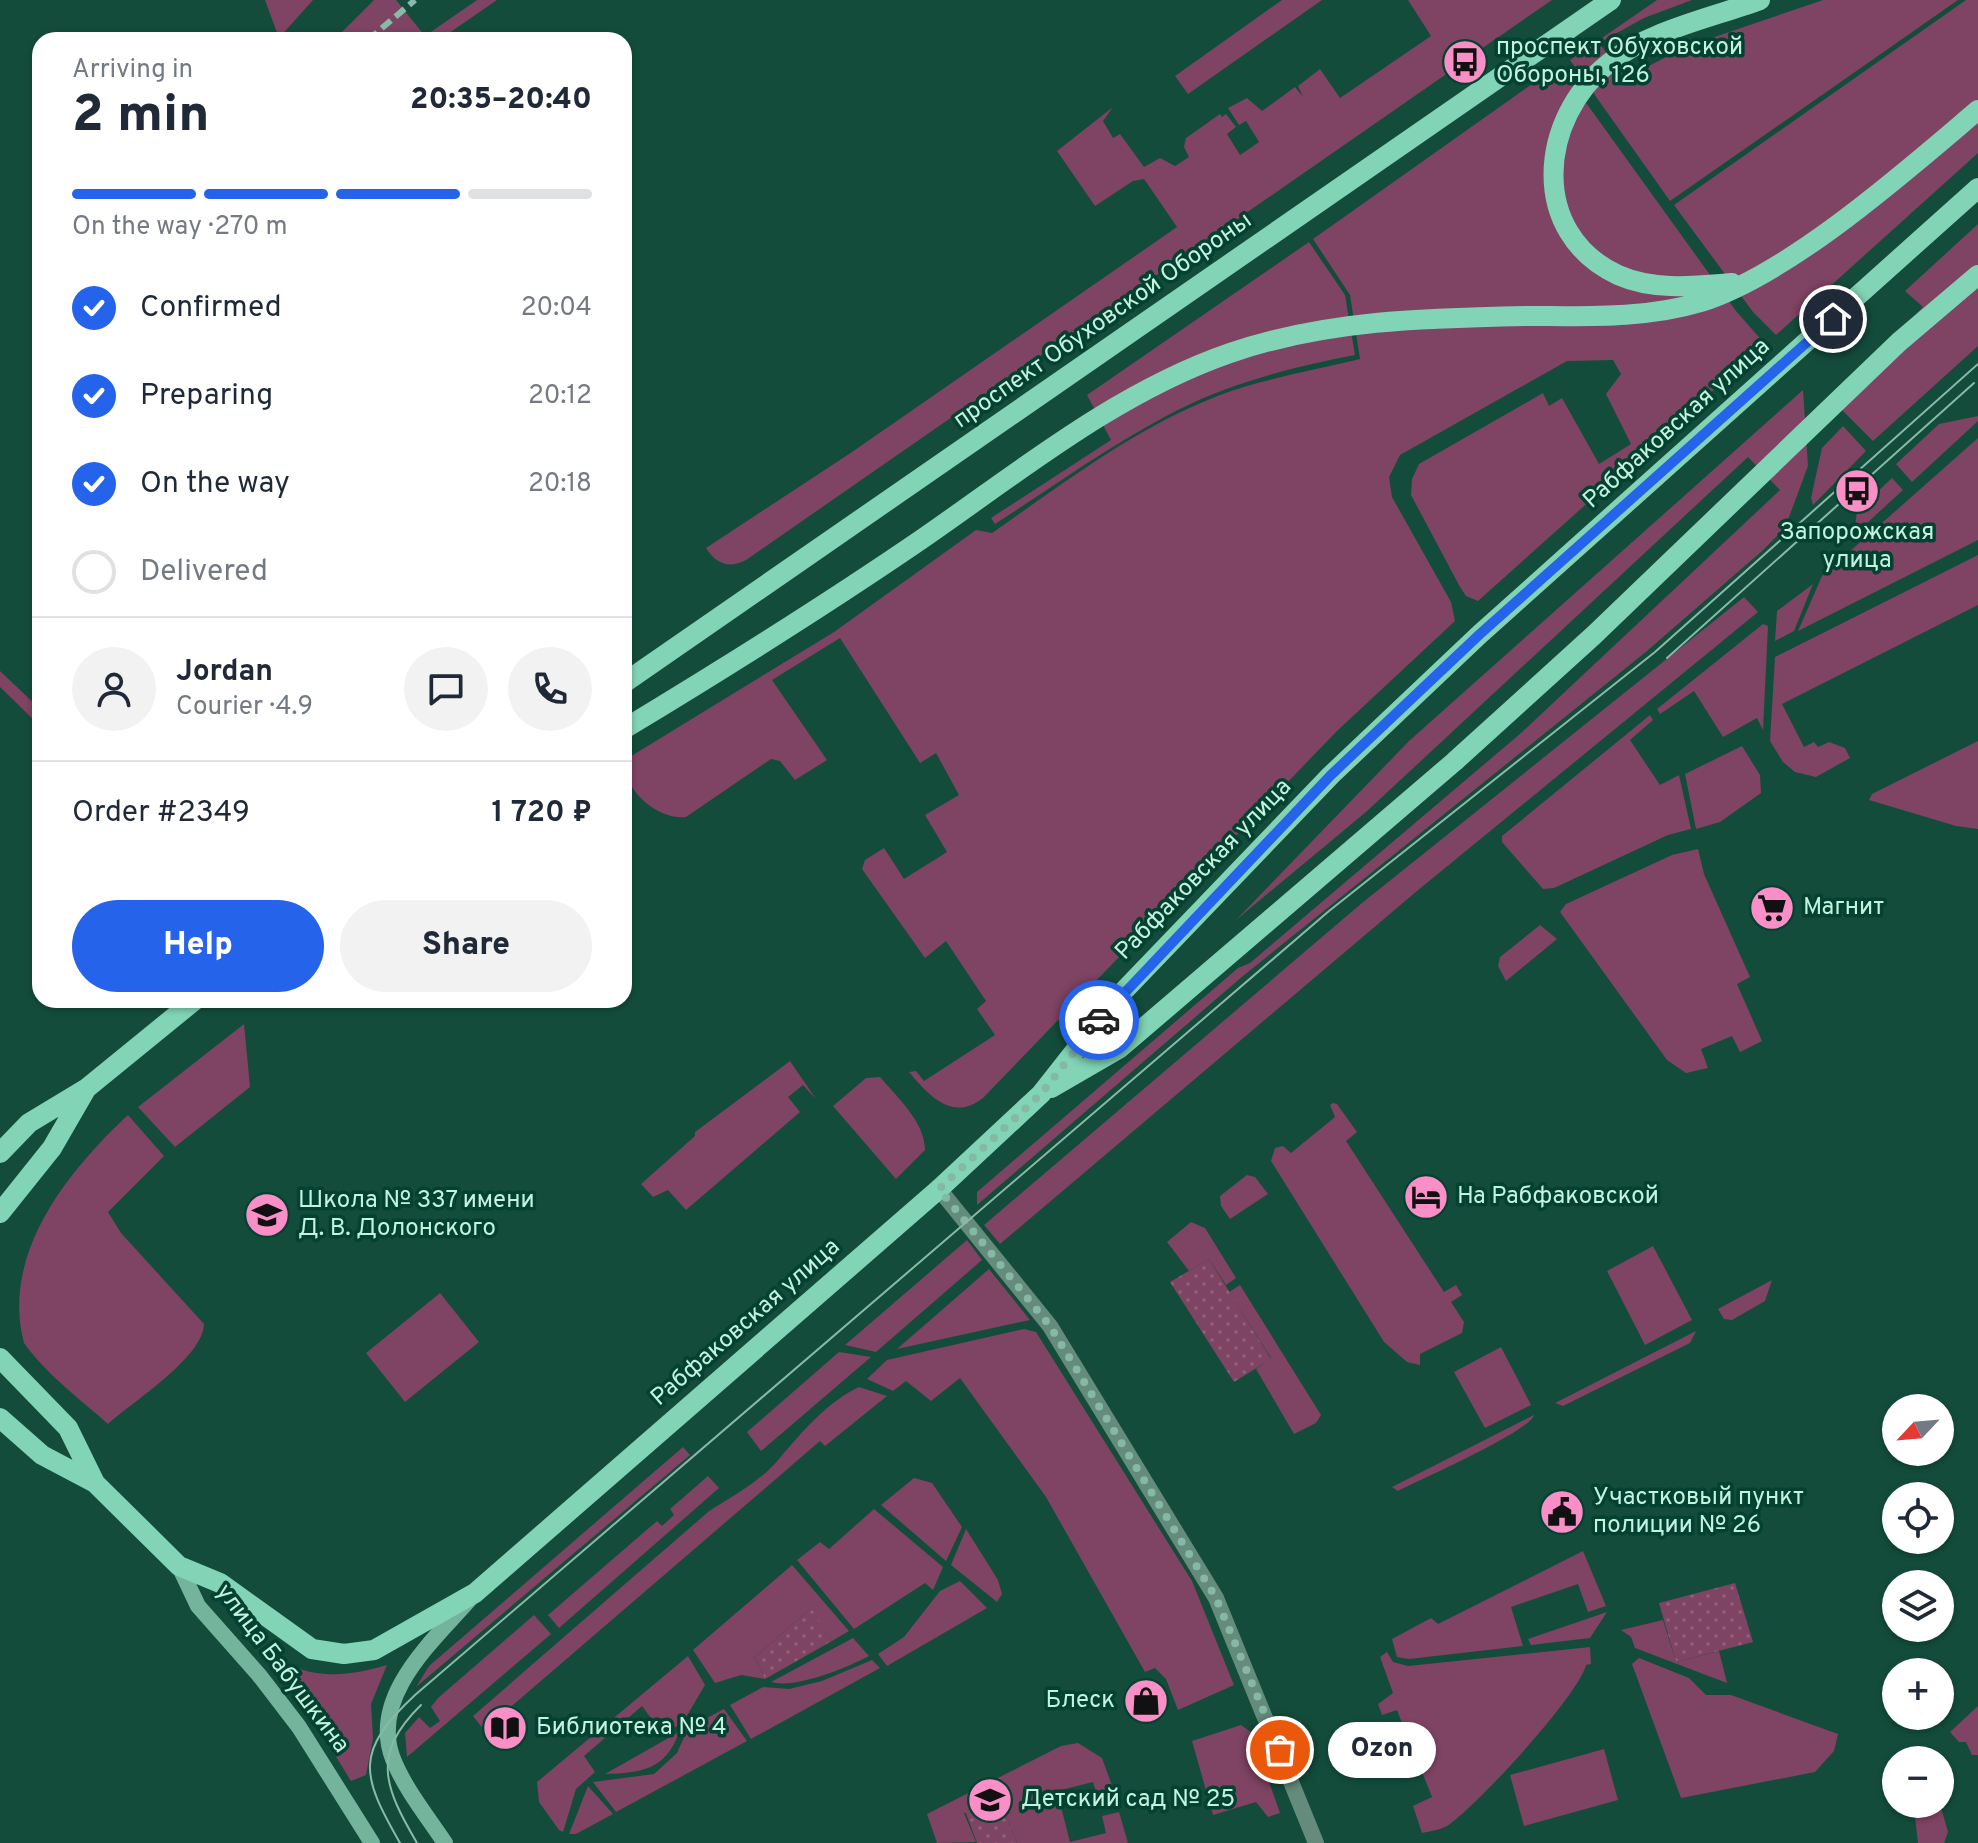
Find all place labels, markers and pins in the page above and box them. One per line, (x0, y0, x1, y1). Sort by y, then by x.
place label: проспект Обуховской Обороны, 126 (1496, 33, 1743, 91)
bus stop icon: проспект Обуховской Обороны, 126 (1441, 38, 1489, 86)
pin (1799, 285, 1867, 353)
bus stop icon: Запорожская улица (1833, 467, 1881, 515)
place label: Запорожская улица (1780, 518, 1934, 576)
supermarket icon: Магнит (1748, 884, 1796, 932)
place label: Магнит (1803, 893, 1884, 923)
hotel icon: На Рабфаковской (1402, 1173, 1450, 1221)
place label: На Рабфаковской (1457, 1182, 1659, 1212)
place label: Школа № 337 имени Д. В. Долонского (298, 1186, 535, 1244)
school or university icon: Школа № 337 имени Д. В. Долонского (243, 1191, 291, 1239)
place label: Участковый пункт полиции № 26 (1593, 1483, 1804, 1541)
public building icon: Участковый пункт полиции № 26 (1538, 1488, 1586, 1536)
shop icon: Блеск (1122, 1677, 1170, 1725)
place label: Блеск (1046, 1686, 1115, 1716)
library icon: Библиотека № 4 (481, 1704, 529, 1752)
place label: Библиотека № 4 (536, 1713, 727, 1743)
pin (1246, 1716, 1314, 1784)
callout: Ozon (1328, 1722, 1436, 1778)
school or university icon: Детский сад № 25 (966, 1776, 1014, 1824)
place label: Детский сад № 25 (1021, 1785, 1235, 1815)

